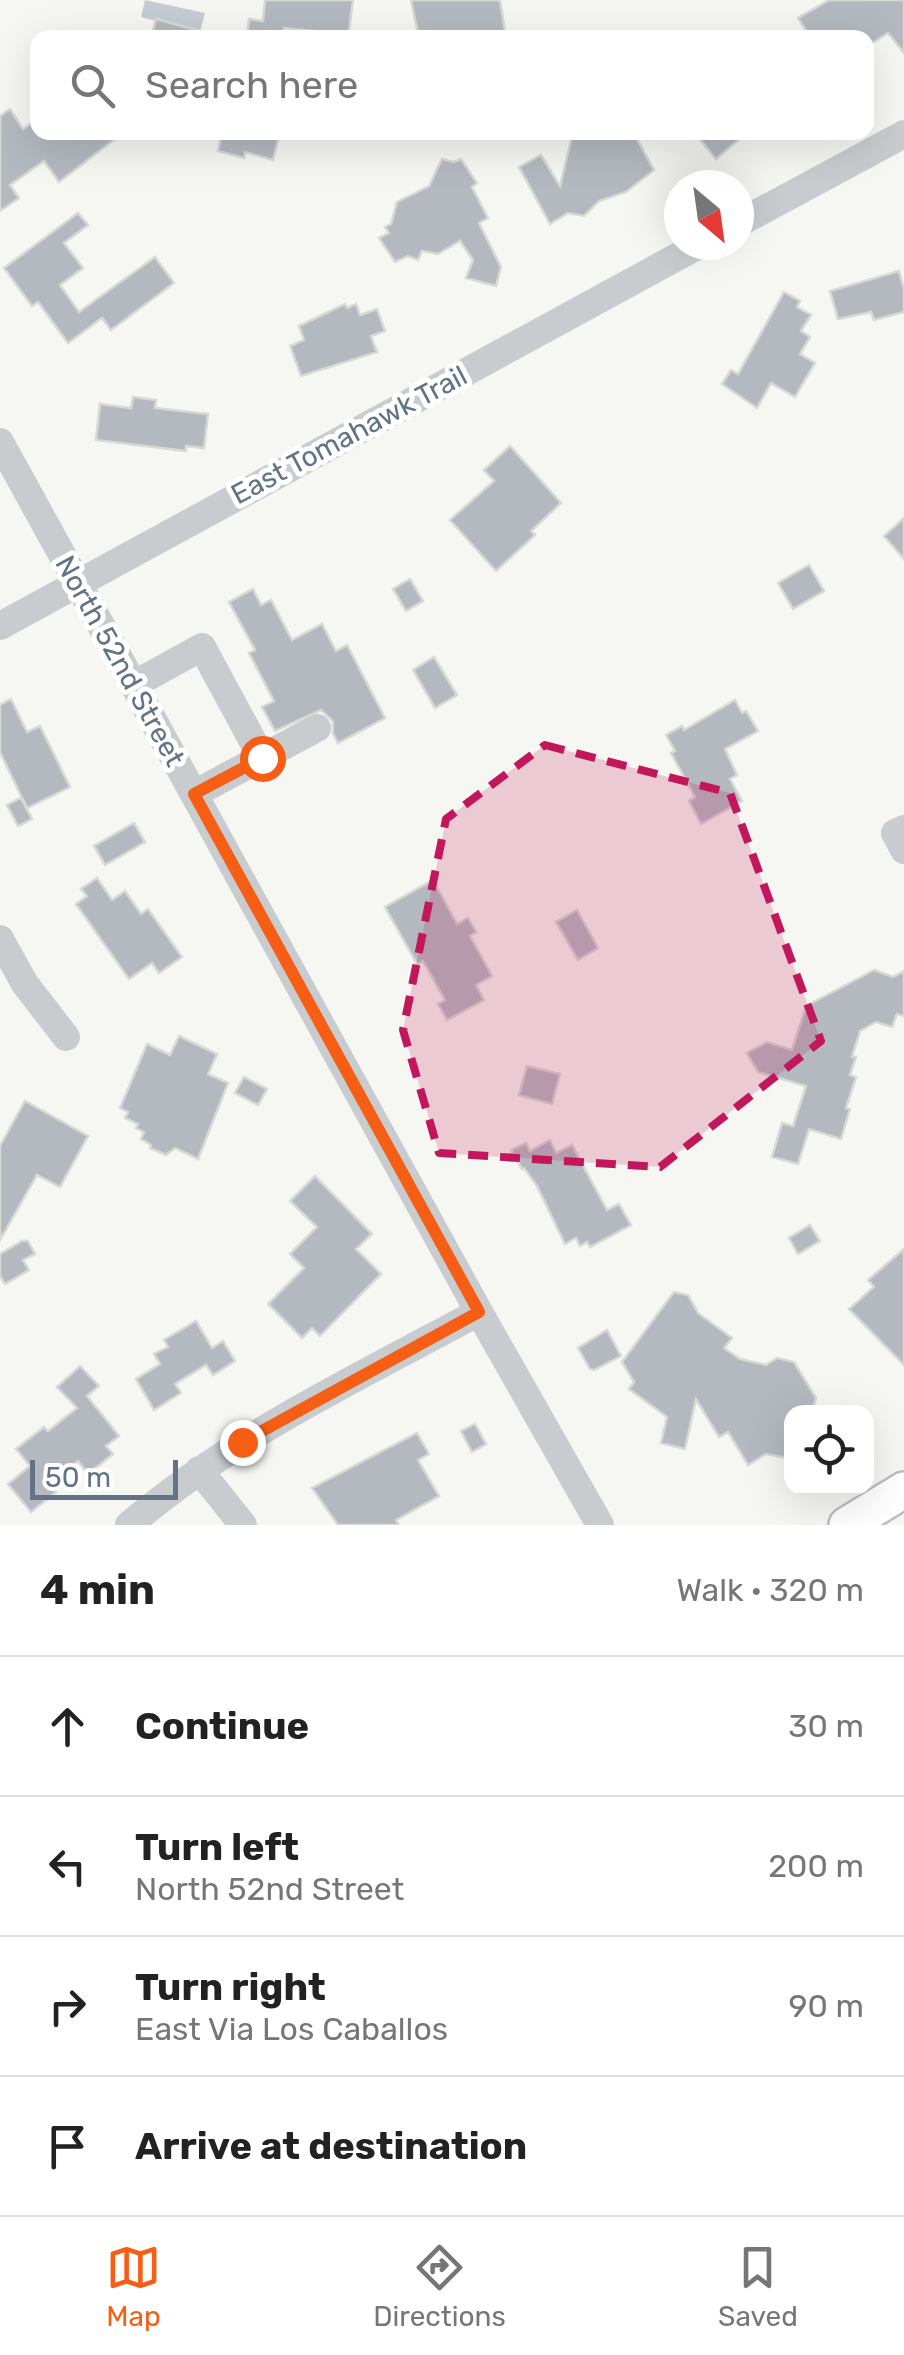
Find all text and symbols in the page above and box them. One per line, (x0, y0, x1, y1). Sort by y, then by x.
search box (30, 30, 874, 140)
icon: search (65, 58, 120, 113)
text: Search here (145, 62, 358, 108)
north arrow (664, 170, 754, 260)
street label: East Tomahawk Trail (225, 359, 473, 511)
street label: North 52nd Street (48, 550, 192, 772)
route start (240, 736, 286, 782)
map controls (784, 1405, 874, 1495)
button: locate (784, 1405, 874, 1495)
route end (220, 1420, 266, 1466)
scale bar (30, 1455, 178, 1500)
text: 50 m (45, 1461, 111, 1494)
text: 4 min (40, 1565, 155, 1615)
text: Walk · 320 m (677, 1571, 864, 1609)
icon: ahead (40, 1699, 95, 1754)
text: Continue (135, 1703, 309, 1749)
text: 30 m (788, 1707, 864, 1745)
text: Turn left (135, 1824, 299, 1870)
icon: left (40, 1839, 95, 1894)
text: 200 m (768, 1847, 864, 1885)
text: North 52nd Street (135, 1870, 404, 1908)
text: Turn right (135, 1964, 326, 2010)
icon: right (40, 1979, 95, 2034)
text: 90 m (788, 1987, 864, 2025)
text: East Via Los Caballos (135, 2010, 448, 2048)
icon: arrive (40, 2119, 95, 2174)
text: Arrive at destination (135, 2123, 527, 2169)
tab: Map (106, 2240, 161, 2333)
tab: Directions (373, 2240, 506, 2333)
tab: Saved (718, 2240, 798, 2333)

